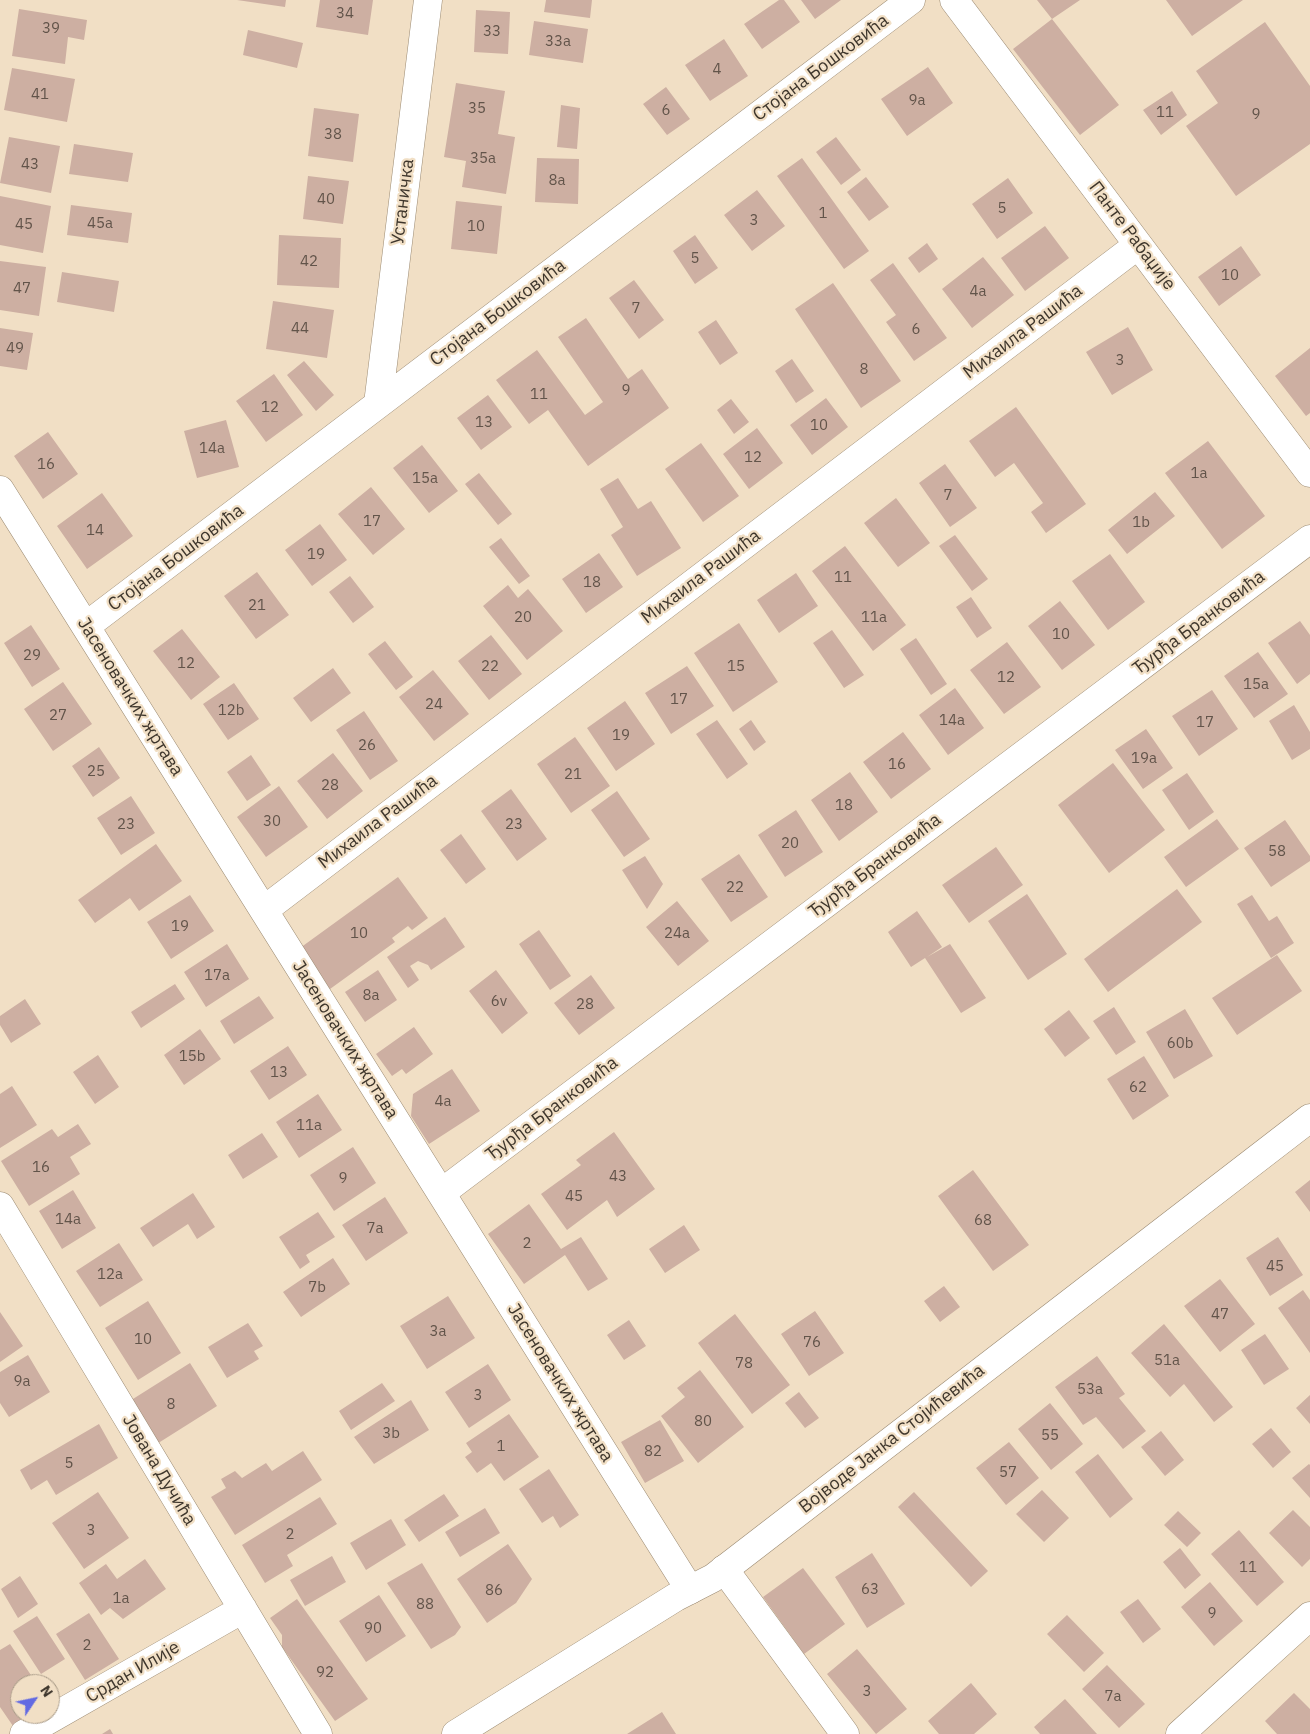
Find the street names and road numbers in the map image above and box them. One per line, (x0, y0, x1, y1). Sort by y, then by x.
street label: Стојана Бошковића (749, 10, 893, 126)
street label: Устаничка (387, 158, 419, 246)
street label: Панте Рабаџије (1084, 177, 1180, 295)
street label: Стојана Бошковића (426, 255, 570, 371)
street label: Михаила Рашића (959, 280, 1087, 384)
street label: Стојана Бошковића (104, 500, 248, 616)
street label: Михаила Рашића (637, 525, 765, 629)
street label: Ђурђа Бранковића (1129, 566, 1269, 680)
street label: Јасеновачких жртава (72, 614, 188, 780)
street label: Михаила Рашића (314, 770, 442, 874)
street label: Ђурђа Бранковића (805, 809, 945, 923)
street label: Јасеновачких жртава (287, 957, 403, 1123)
street label: Ђурђа Бранковића (482, 1052, 622, 1166)
street label: Јасеновачких жртава (502, 1300, 618, 1466)
street label: Војводе Јанка Стојићевића (795, 1360, 989, 1518)
street label: Јована Дучића (117, 1411, 201, 1529)
street label: Срдан Илије (82, 1636, 184, 1708)

